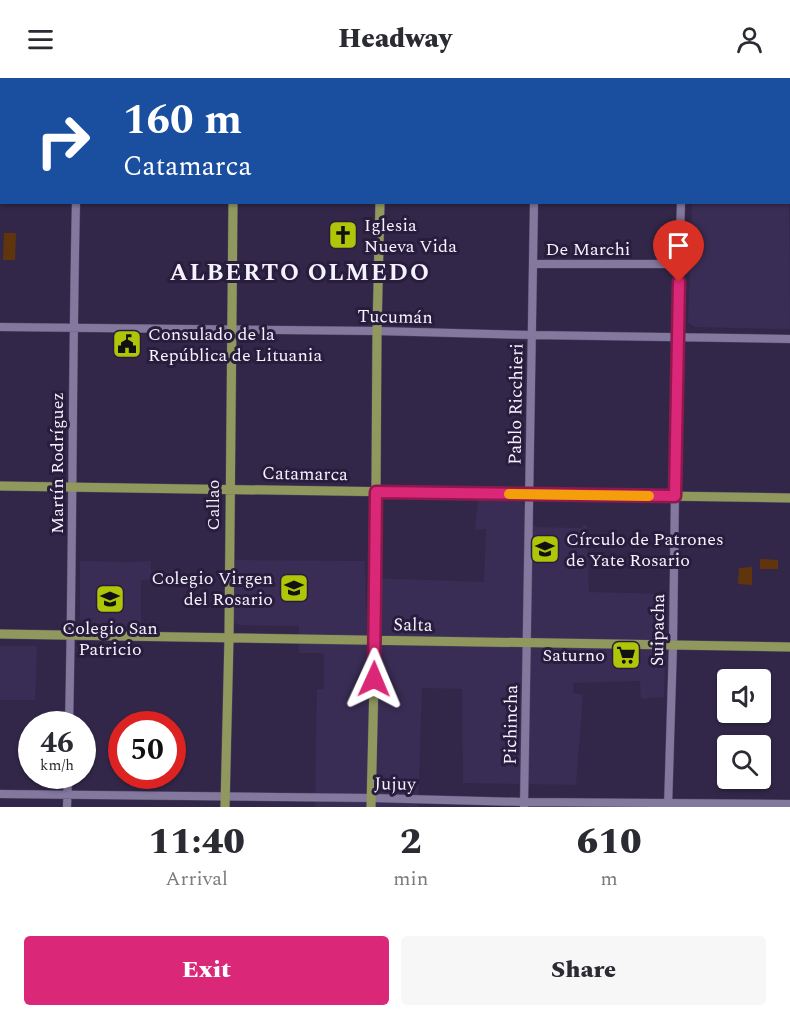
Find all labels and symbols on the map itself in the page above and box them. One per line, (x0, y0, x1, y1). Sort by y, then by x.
place label: Iglesia Nueva Vida (364, 212, 457, 260)
church icon: Iglesia Nueva Vida (327, 219, 359, 251)
pin (653, 220, 704, 282)
street label: De Marchi (545, 236, 631, 263)
district label: ALBERTO OLMEDO (170, 255, 430, 291)
street label: Tucumán (357, 303, 433, 331)
place label: Consulado de la República de Lituania (148, 321, 322, 369)
public building icon: Consulado de la República de Lituania (111, 328, 143, 360)
street label: Pablo Ricchieri (501, 343, 531, 465)
street label: Martín Rodríguez (44, 392, 71, 534)
street label: Catamarca (262, 460, 348, 488)
street label: Callao (200, 480, 227, 530)
place label: Círculo de Patrones de Yate Rosario (566, 526, 724, 574)
school or university icon: Círculo de Patrones de Yate Rosario (529, 533, 561, 565)
place label: Colegio Virgen del Rosario (152, 565, 273, 613)
school or university icon: Colegio Virgen del Rosario (278, 572, 310, 604)
school or university icon: Colegio San Patricio (94, 583, 126, 615)
street label: Suipacha (644, 593, 672, 666)
street label: Salta (393, 611, 433, 639)
place label: Colegio San Patricio (62, 615, 158, 663)
supermarket icon: Saturno (610, 639, 642, 671)
place label: Saturno (542, 642, 605, 669)
position arrow (342, 647, 406, 711)
street label: Pichincha (497, 685, 525, 765)
speed limit sign: 50 (108, 711, 186, 789)
street label: Jujuy (374, 770, 417, 798)

